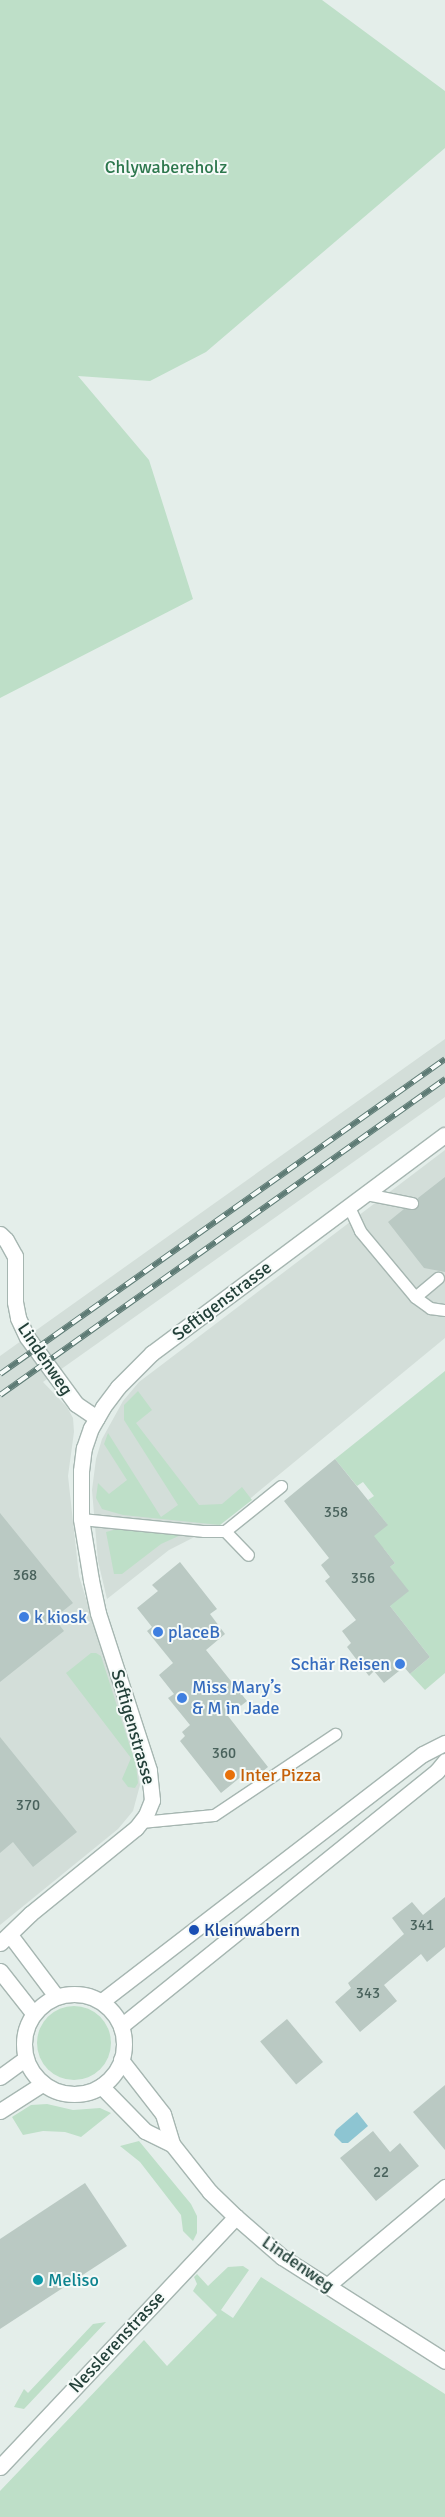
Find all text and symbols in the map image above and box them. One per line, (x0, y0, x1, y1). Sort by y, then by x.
park label: Chlywabereholz (105, 156, 227, 178)
street label: Seftigenstrasse (168, 1257, 276, 1345)
street label: Lindenweg (13, 1319, 77, 1399)
house number: 358 (324, 1504, 348, 1522)
house number: 368 (13, 1567, 37, 1585)
house number: 356 (351, 1570, 375, 1588)
place label: k kiosk (34, 1606, 87, 1628)
marker: k kiosk (18, 1611, 30, 1623)
place label: placeB (168, 1621, 220, 1643)
marker: placeB (152, 1626, 164, 1638)
place label: Schär Reisen (291, 1653, 390, 1675)
marker: Schär Reisen (394, 1658, 406, 1670)
street label: Seftigenstrasse (106, 1667, 160, 1787)
place label: Miss Mary’s & M in Jade (192, 1677, 281, 1720)
marker: Miss Mary’s & M in Jade (176, 1692, 188, 1704)
house number: 360 (212, 1745, 236, 1763)
place label: Inter Pizza (240, 1764, 321, 1786)
marker: Inter Pizza (224, 1769, 236, 1781)
house number: 370 (16, 1797, 40, 1815)
house number: 341 (410, 1917, 434, 1935)
place label: Kleinwabern (204, 1919, 300, 1941)
marker: Kleinwabern (188, 1924, 200, 1936)
house number: 343 (356, 1985, 380, 2003)
house number: 22 (373, 2164, 389, 2182)
street label: Lindenweg (258, 2231, 338, 2297)
place label: Meliso (48, 2269, 99, 2291)
marker: Meliso (32, 2274, 44, 2286)
street label: Nesslerenstrasse (65, 2287, 169, 2397)

